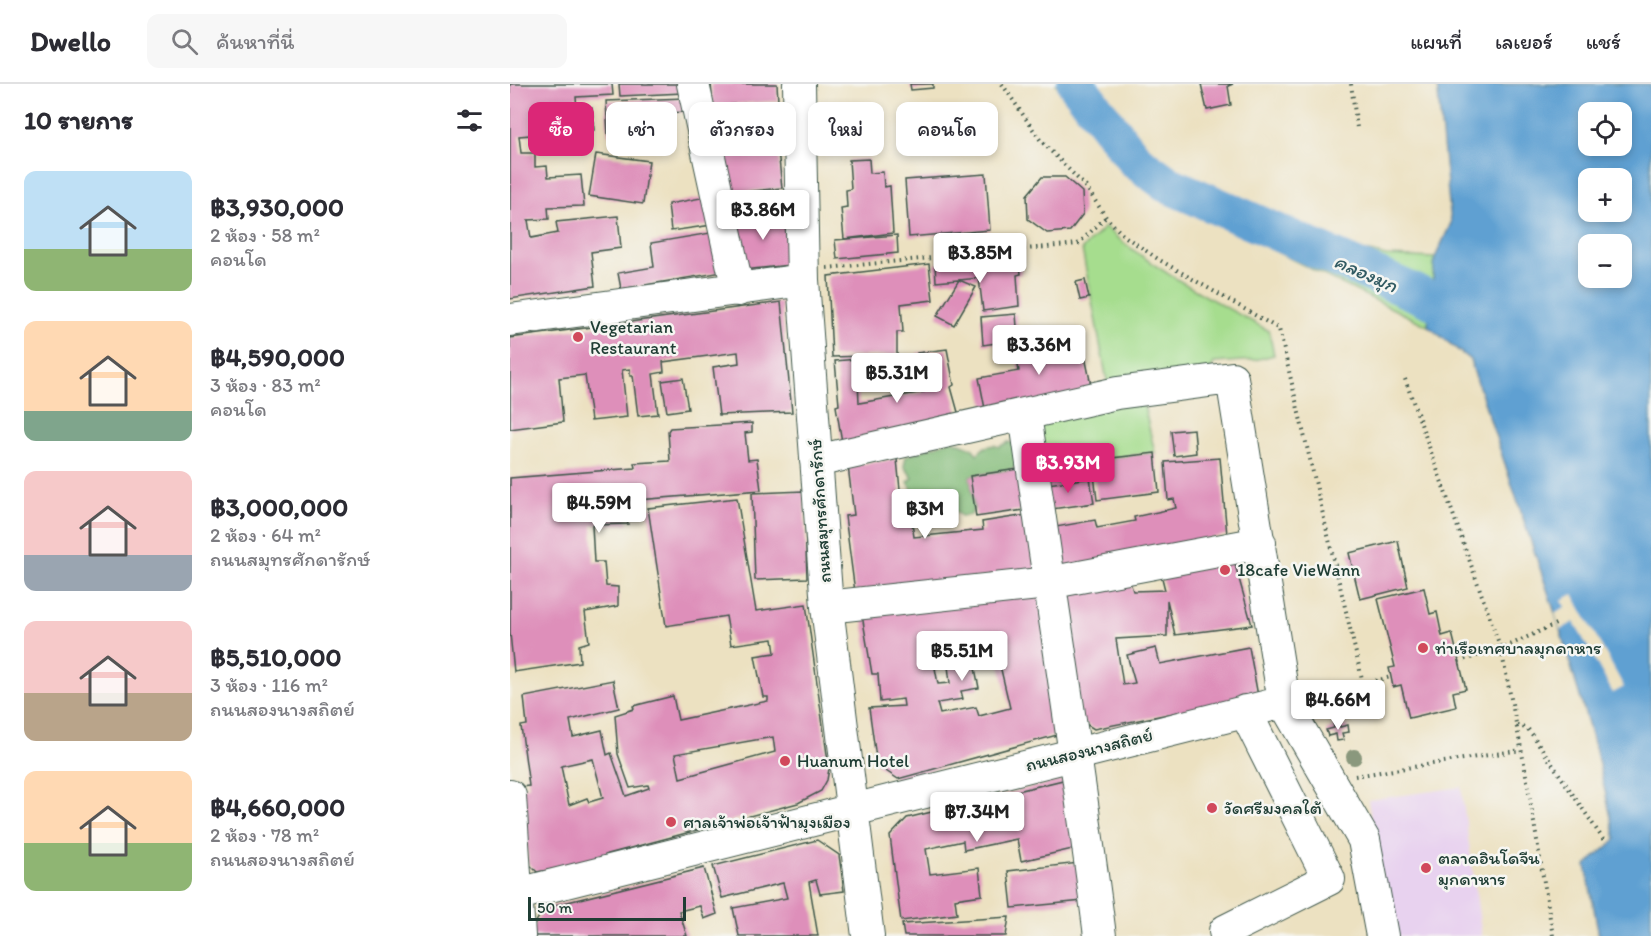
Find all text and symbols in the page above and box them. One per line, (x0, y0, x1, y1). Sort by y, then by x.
search box (147, 14, 567, 68)
text: Dwello (30, 24, 111, 58)
icon: search (168, 25, 201, 58)
text: ค้นหาที่นี่ (216, 28, 294, 55)
text: แผนที่ (1410, 29, 1462, 54)
text: เลเยอร์ (1495, 29, 1553, 54)
text: แชร์ (1586, 29, 1621, 54)
chip: ซื้อ (528, 102, 594, 156)
chip: เช่า (606, 102, 677, 156)
chip: ตัวกรอง (689, 102, 796, 156)
chip: ใหม่ (808, 102, 884, 156)
chip: คอนโด (896, 102, 998, 156)
map controls (1578, 102, 1632, 288)
button: locate (1578, 102, 1632, 156)
text: 10 รายการ (24, 104, 133, 136)
icon: filters (453, 104, 486, 137)
button: + (1578, 168, 1632, 222)
pin: ฿3.86M (714, 190, 812, 241)
text: ฿3,930,000 (210, 191, 344, 223)
icon: home (72, 195, 144, 267)
text: ฿3.86M (730, 197, 796, 221)
text: 2 ห้อง · 58 m² (210, 223, 320, 247)
pin: ฿3.85M (931, 233, 1029, 284)
button: − (1578, 234, 1632, 288)
text: ฿3.85M (947, 240, 1013, 264)
text: คอนโด (210, 247, 267, 271)
water label: คลองมุก (1330, 249, 1402, 299)
place label: Vegetarian Restaurant (590, 316, 677, 359)
pin: ฿3.36M (990, 325, 1088, 376)
marker: Vegetarian Restaurant (571, 330, 585, 344)
text: ฿3.36M (1006, 332, 1072, 356)
text: ฿4,590,000 (210, 341, 345, 373)
icon: home (72, 345, 144, 417)
pin: ฿5.31M (848, 353, 946, 404)
text: ฿5.31M (865, 360, 929, 384)
text: 3 ห้อง · 83 m² (210, 373, 321, 397)
text: คอนโด (210, 397, 267, 421)
street label: ถนนสมุทรศักดารักษ์ (804, 438, 836, 584)
pin: ฿3.93M (1019, 443, 1117, 494)
text: ฿3.93M (1036, 450, 1100, 474)
pin: ฿4.59M (550, 483, 648, 534)
pin: ฿3M (896, 489, 954, 540)
text: ฿4.59M (566, 490, 632, 514)
text: ฿3,000,000 (210, 491, 348, 523)
icon: home (72, 495, 144, 567)
text: ฿3M (906, 496, 944, 520)
text: 2 ห้อง · 64 m² (210, 523, 321, 547)
text: ถนนสมุทรศักดารักษ์ (210, 547, 370, 571)
place label: 18cafe VieWann (1237, 559, 1361, 581)
marker: 18cafe VieWann (1218, 563, 1232, 577)
pin: ฿5.51M (913, 631, 1011, 682)
place label: ท่าเรือเทศบาลมุกดาหาร (1435, 637, 1602, 659)
text: ฿5.51M (931, 638, 993, 662)
text: ฿5,510,000 (210, 641, 341, 673)
marker: ท่าเรือเทศบาลมุกดาหาร (1416, 641, 1430, 655)
icon: home (72, 645, 144, 717)
text: 3 ห้อง · 116 m² (210, 673, 328, 697)
pin: ฿4.66M (1289, 680, 1387, 731)
text: ฿4.66M (1305, 687, 1371, 711)
text: ถนนสองนางสถิตย์ (210, 697, 355, 721)
street label: ถนนสองนางสถิตย์ (1023, 724, 1155, 776)
place label: Huanum Hotel (797, 750, 909, 772)
marker: Huanum Hotel (778, 754, 792, 768)
text: ฿4,660,000 (210, 791, 345, 823)
pin: ฿7.34M (928, 792, 1026, 843)
icon: home (72, 795, 144, 867)
place label: วัดศรีมงคลใต้ (1224, 797, 1322, 819)
text: ฿7.34M (944, 799, 1010, 823)
marker: วัดศรีมงคลใต้ (1205, 801, 1219, 815)
place label: ศาลเจ้าพ่อเจ้าฟ้ามุงเมือง (683, 811, 851, 833)
marker: ศาลเจ้าพ่อเจ้าฟ้ามุงเมือง (664, 815, 678, 829)
text: 2 ห้อง · 78 m² (210, 823, 319, 847)
text: ถนนสองนางสถิตย์ (210, 847, 355, 871)
place label: ตลาดอินโดจีน มุกดาหาร (1438, 847, 1540, 890)
marker: ตลาดอินโดจีน มุกดาหาร (1419, 861, 1433, 875)
scale bar (528, 894, 686, 922)
text: 50 m (537, 898, 572, 917)

